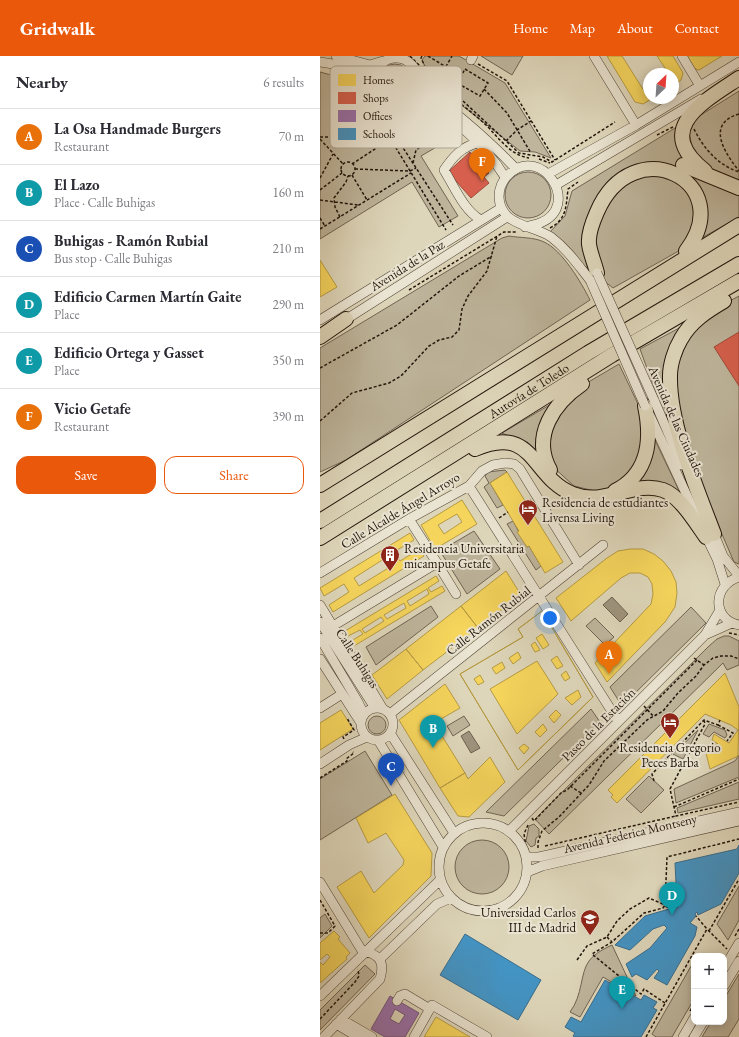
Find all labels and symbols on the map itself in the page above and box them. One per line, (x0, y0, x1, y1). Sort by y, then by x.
legend (330, 66, 462, 148)
north arrow (643, 68, 679, 104)
text: Homes (363, 73, 394, 87)
text: Shops (363, 91, 389, 105)
text: Offices (363, 109, 392, 123)
text: Schools (363, 127, 396, 141)
pin: F (469, 148, 495, 181)
street label: Avenida de la Paz (366, 236, 448, 296)
street label: Autovía de Toledo (484, 359, 572, 423)
street label: Avenida de las Ciudades (644, 362, 709, 479)
street label: Calle Alcalde Ángel Arroyo (338, 468, 463, 553)
place label: Residencia de estudiantes Livensa Living (542, 494, 668, 526)
hotel icon: Residencia de estudiantes Livensa Living (517, 498, 539, 526)
place label: Residencia Universitaria micampus Getafe (404, 540, 525, 572)
building icon: Residencia Universitaria micampus Getafe (379, 544, 401, 572)
street label: Calle Ramón Rubial (442, 582, 534, 659)
your location (540, 608, 560, 628)
street label: Calle Buhigas (332, 625, 383, 691)
pin: A (596, 641, 622, 674)
street label: Paseo de la Estación (558, 684, 639, 765)
hotel icon: Residencia Gregorio Peces Barba (659, 711, 681, 739)
pin: B (420, 715, 446, 748)
place label: Residencia Gregorio Peces Barba (619, 739, 721, 771)
pin: C (378, 753, 404, 786)
street label: Avenida Federica Montseny (561, 810, 699, 857)
pin: D (659, 882, 685, 915)
place label: Universidad Carlos III de Madrid (481, 904, 576, 936)
school or university icon: Universidad Carlos III de Madrid (579, 908, 601, 936)
pin: E (609, 976, 635, 1009)

